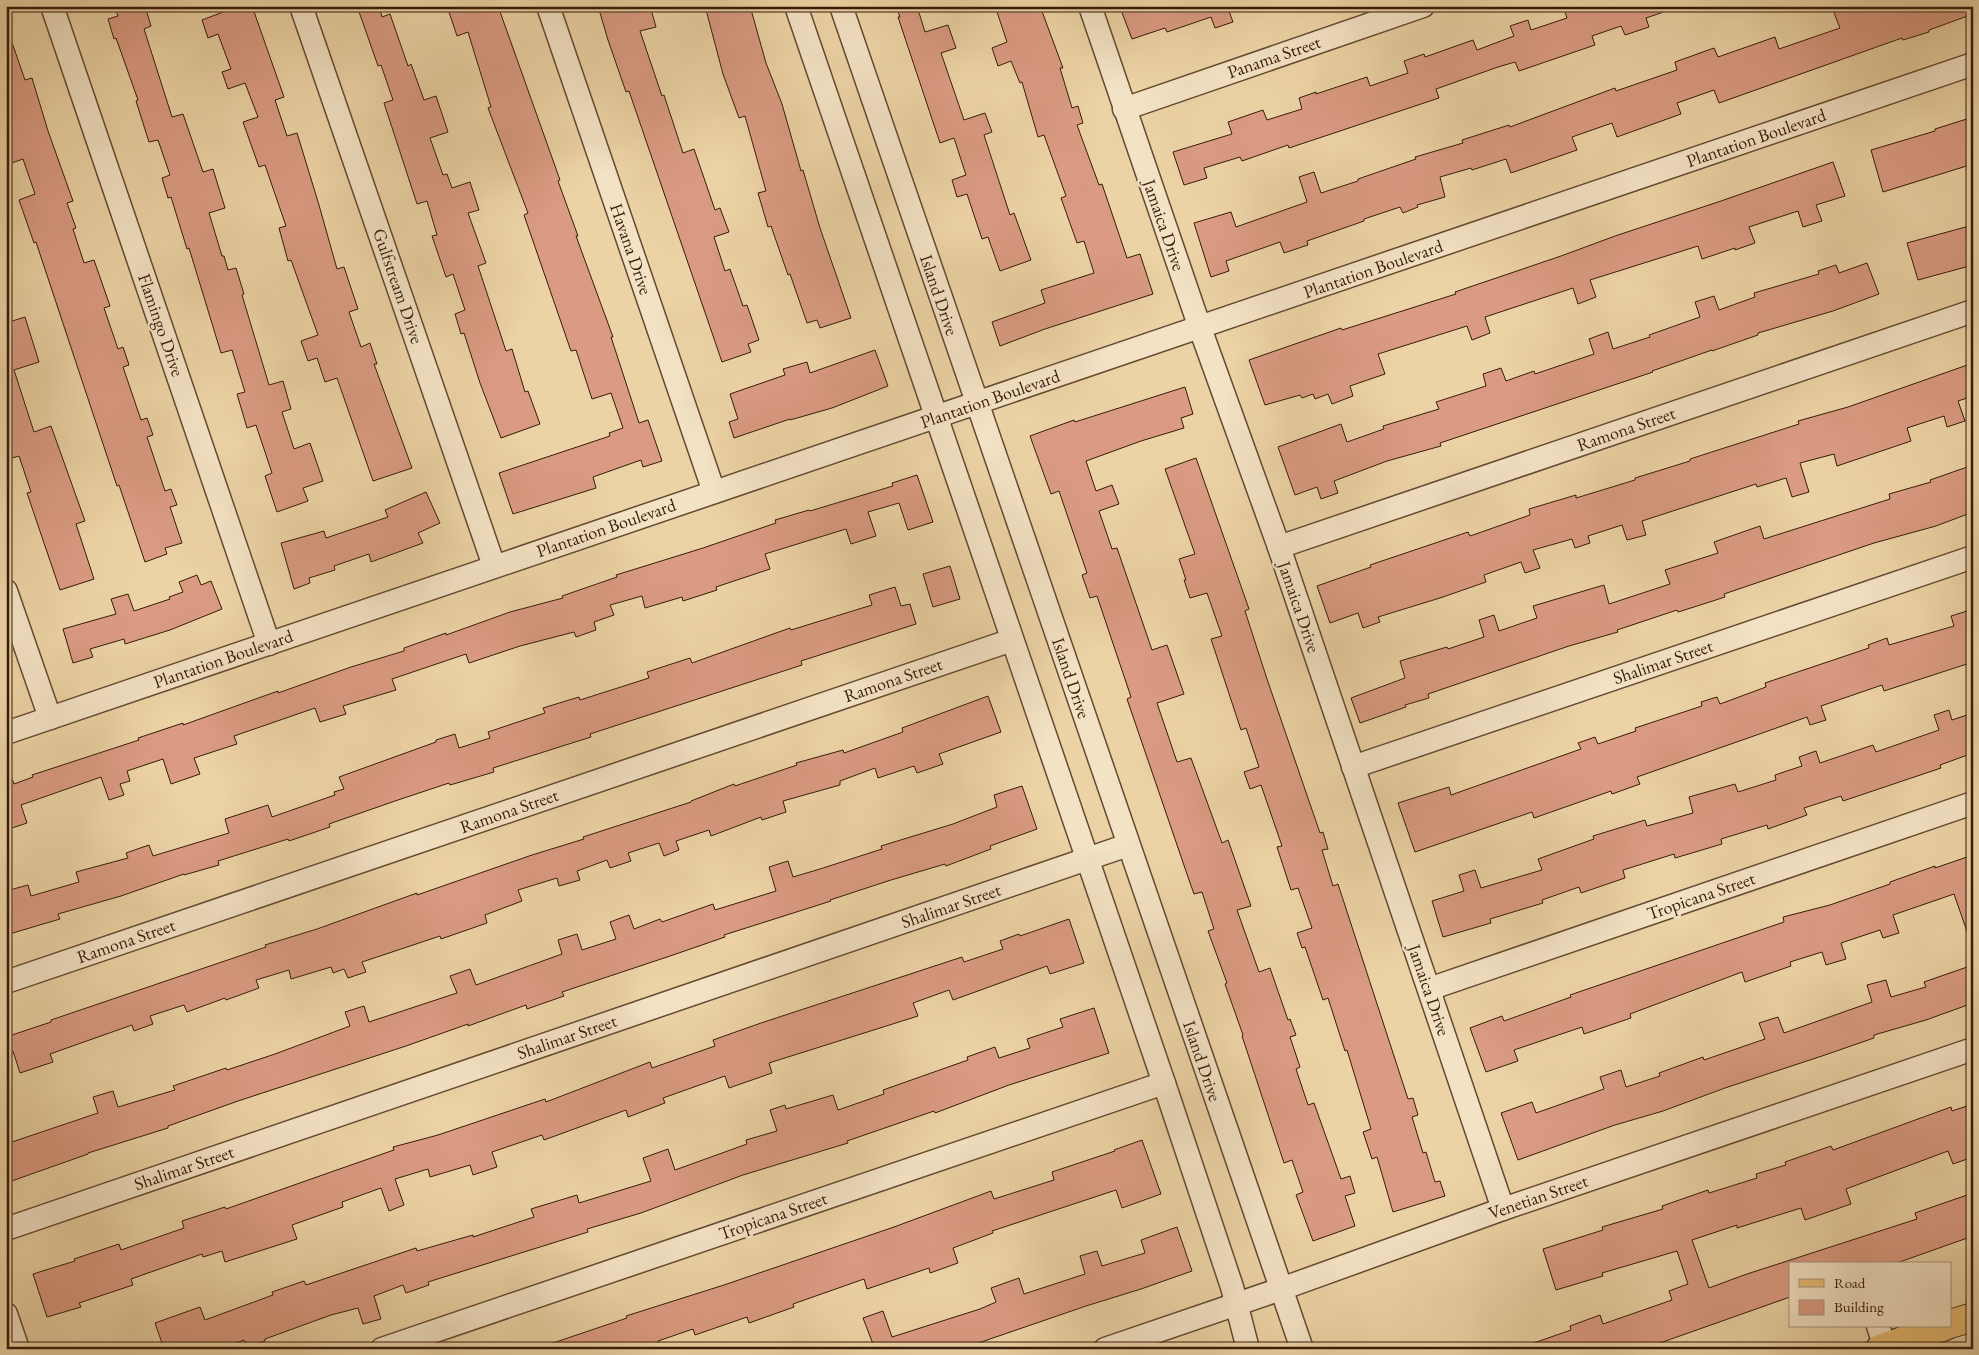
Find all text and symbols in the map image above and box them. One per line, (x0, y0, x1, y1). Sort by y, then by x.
street label: Panama Street (1224, 30, 1324, 83)
street label: Plantation Boulevard (1683, 103, 1829, 172)
street label: Jamaica Drive (1137, 174, 1191, 274)
street label: Havana Drive (605, 200, 658, 297)
street label: Gulfstream Drive (368, 225, 429, 346)
street label: Plantation Boulevard (1300, 234, 1446, 303)
street label: Island Drive (915, 251, 964, 338)
street label: Flamingo Drive (133, 270, 190, 379)
street label: Plantation Boulevard (917, 364, 1063, 433)
street label: Ramona Street (1574, 401, 1678, 456)
street label: Plantation Boulevard (533, 493, 679, 562)
street label: Jamaica Drive (1272, 556, 1326, 656)
street label: Plantation Boulevard (150, 624, 296, 693)
street label: Island Drive (1047, 634, 1096, 721)
street label: Shalimar Street (1610, 634, 1716, 689)
street label: Ramona Street (841, 652, 945, 707)
street label: Ramona Street (457, 783, 561, 838)
street label: Tropicana Street (1644, 866, 1758, 925)
street label: Shalimar Street (898, 878, 1004, 933)
street label: Ramona Street (74, 913, 178, 968)
street label: Jamaica Drive (1402, 939, 1456, 1039)
street label: Shalimar Street (514, 1009, 620, 1064)
street label: Island Drive (1178, 1017, 1227, 1104)
street label: Shalimar Street (131, 1140, 237, 1195)
street label: Venetian Street (1485, 1169, 1591, 1224)
street label: Tropicana Street (716, 1186, 830, 1245)
legend (1789, 1262, 1952, 1328)
text: Road (1834, 1273, 1866, 1292)
text: Building (1834, 1297, 1884, 1316)

